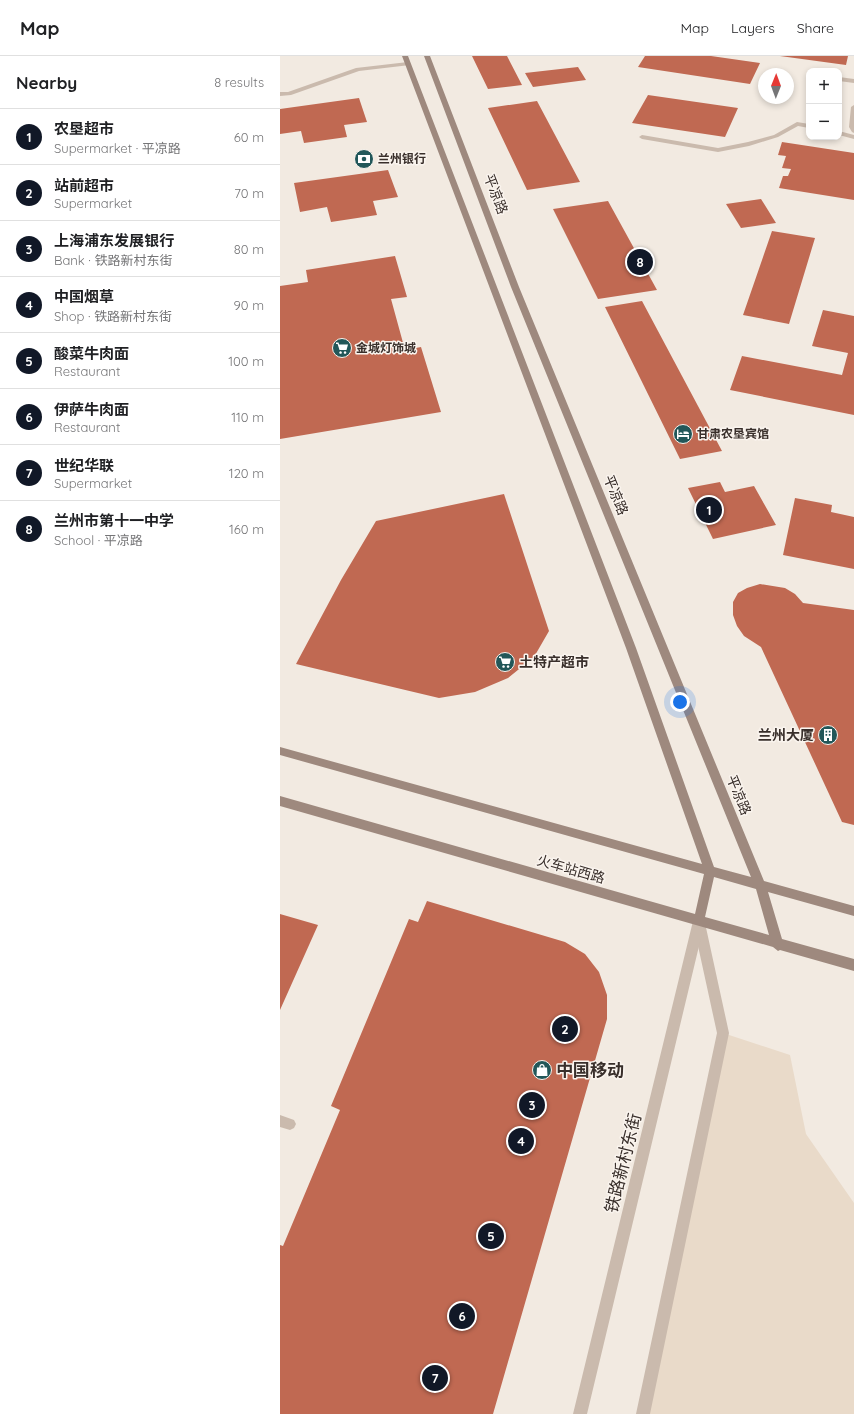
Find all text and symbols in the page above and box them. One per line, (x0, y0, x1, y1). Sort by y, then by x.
text: Map (20, 16, 59, 40)
text: Map (680, 19, 709, 37)
text: Layers (731, 19, 775, 37)
text: Share (797, 19, 834, 37)
north arrow (758, 68, 794, 104)
map controls (806, 68, 842, 140)
button: + (806, 68, 842, 104)
text: Nearby (16, 72, 77, 93)
text: 8 results (214, 74, 264, 90)
button: − (806, 104, 842, 140)
text: 农垦超市 (54, 119, 114, 138)
text: 1 (26, 129, 32, 145)
text: 60 m (234, 129, 264, 145)
text: Supermarket · 平凉路 (54, 140, 181, 156)
bank icon: 兰州银行 (353, 148, 375, 170)
place label: 兰州银行 (378, 151, 426, 166)
street label: 平凉路 (480, 171, 512, 217)
text: 站前超市 (54, 176, 114, 195)
text: 2 (25, 185, 33, 201)
text: 70 m (234, 185, 264, 201)
text: Supermarket (54, 195, 132, 211)
text: 上海浦东发展银行 (54, 231, 174, 250)
text: 3 (26, 241, 32, 257)
text: 80 m (234, 241, 264, 257)
pin: 8 (627, 247, 653, 277)
text: Bank · 铁路新村东街 (54, 252, 172, 268)
text: 中国烟草 (54, 287, 114, 306)
text: 4 (25, 297, 33, 313)
text: 90 m (234, 297, 264, 313)
text: Shop · 铁路新村东街 (54, 308, 172, 324)
supermarket icon: 金城灯饰城 (331, 337, 353, 359)
place label: 金城灯饰城 (356, 340, 416, 355)
text: 酸菜牛肉面 (54, 344, 129, 363)
text: 5 (25, 353, 33, 369)
text: 100 m (228, 353, 264, 369)
text: Restaurant (54, 363, 120, 379)
text: 伊萨牛肉面 (54, 400, 129, 419)
text: 6 (25, 409, 33, 425)
text: 110 m (231, 409, 264, 425)
text: Restaurant (54, 419, 120, 435)
hotel icon: 甘肃农垦宾馆 (672, 423, 694, 445)
place label: 甘肃农垦宾馆 (697, 426, 769, 441)
text: 世纪华联 (54, 456, 114, 475)
text: 7 (25, 465, 33, 481)
text: 120 m (229, 465, 264, 481)
street label: 平凉路 (600, 472, 632, 518)
text: Supermarket (54, 475, 132, 491)
pin: 1 (696, 495, 722, 525)
text: 兰州市第十一中学 (54, 511, 174, 530)
text: 8 (25, 521, 33, 537)
text: 160 m (229, 521, 264, 537)
text: School · 平凉路 (54, 532, 143, 548)
supermarket icon: 土特产超市 (494, 651, 516, 673)
place label: 土特产超市 (519, 653, 589, 671)
your location (670, 692, 690, 712)
building icon: 兰州大厦 (817, 724, 839, 746)
place label: 兰州大厦 (758, 726, 814, 744)
street label: 平凉路 (723, 772, 755, 818)
street label: 火车站西路 (535, 851, 607, 887)
pin: 2 (552, 1014, 578, 1044)
shop icon: 中国移动 (531, 1059, 553, 1081)
place label: 中国移动 (556, 1059, 624, 1080)
pin: 3 (519, 1090, 545, 1120)
street label: 铁路新村东街 (600, 1111, 645, 1215)
pin: 4 (508, 1126, 534, 1156)
pin: 5 (478, 1221, 504, 1251)
pin: 6 (449, 1301, 475, 1331)
pin: 7 (422, 1363, 448, 1393)

